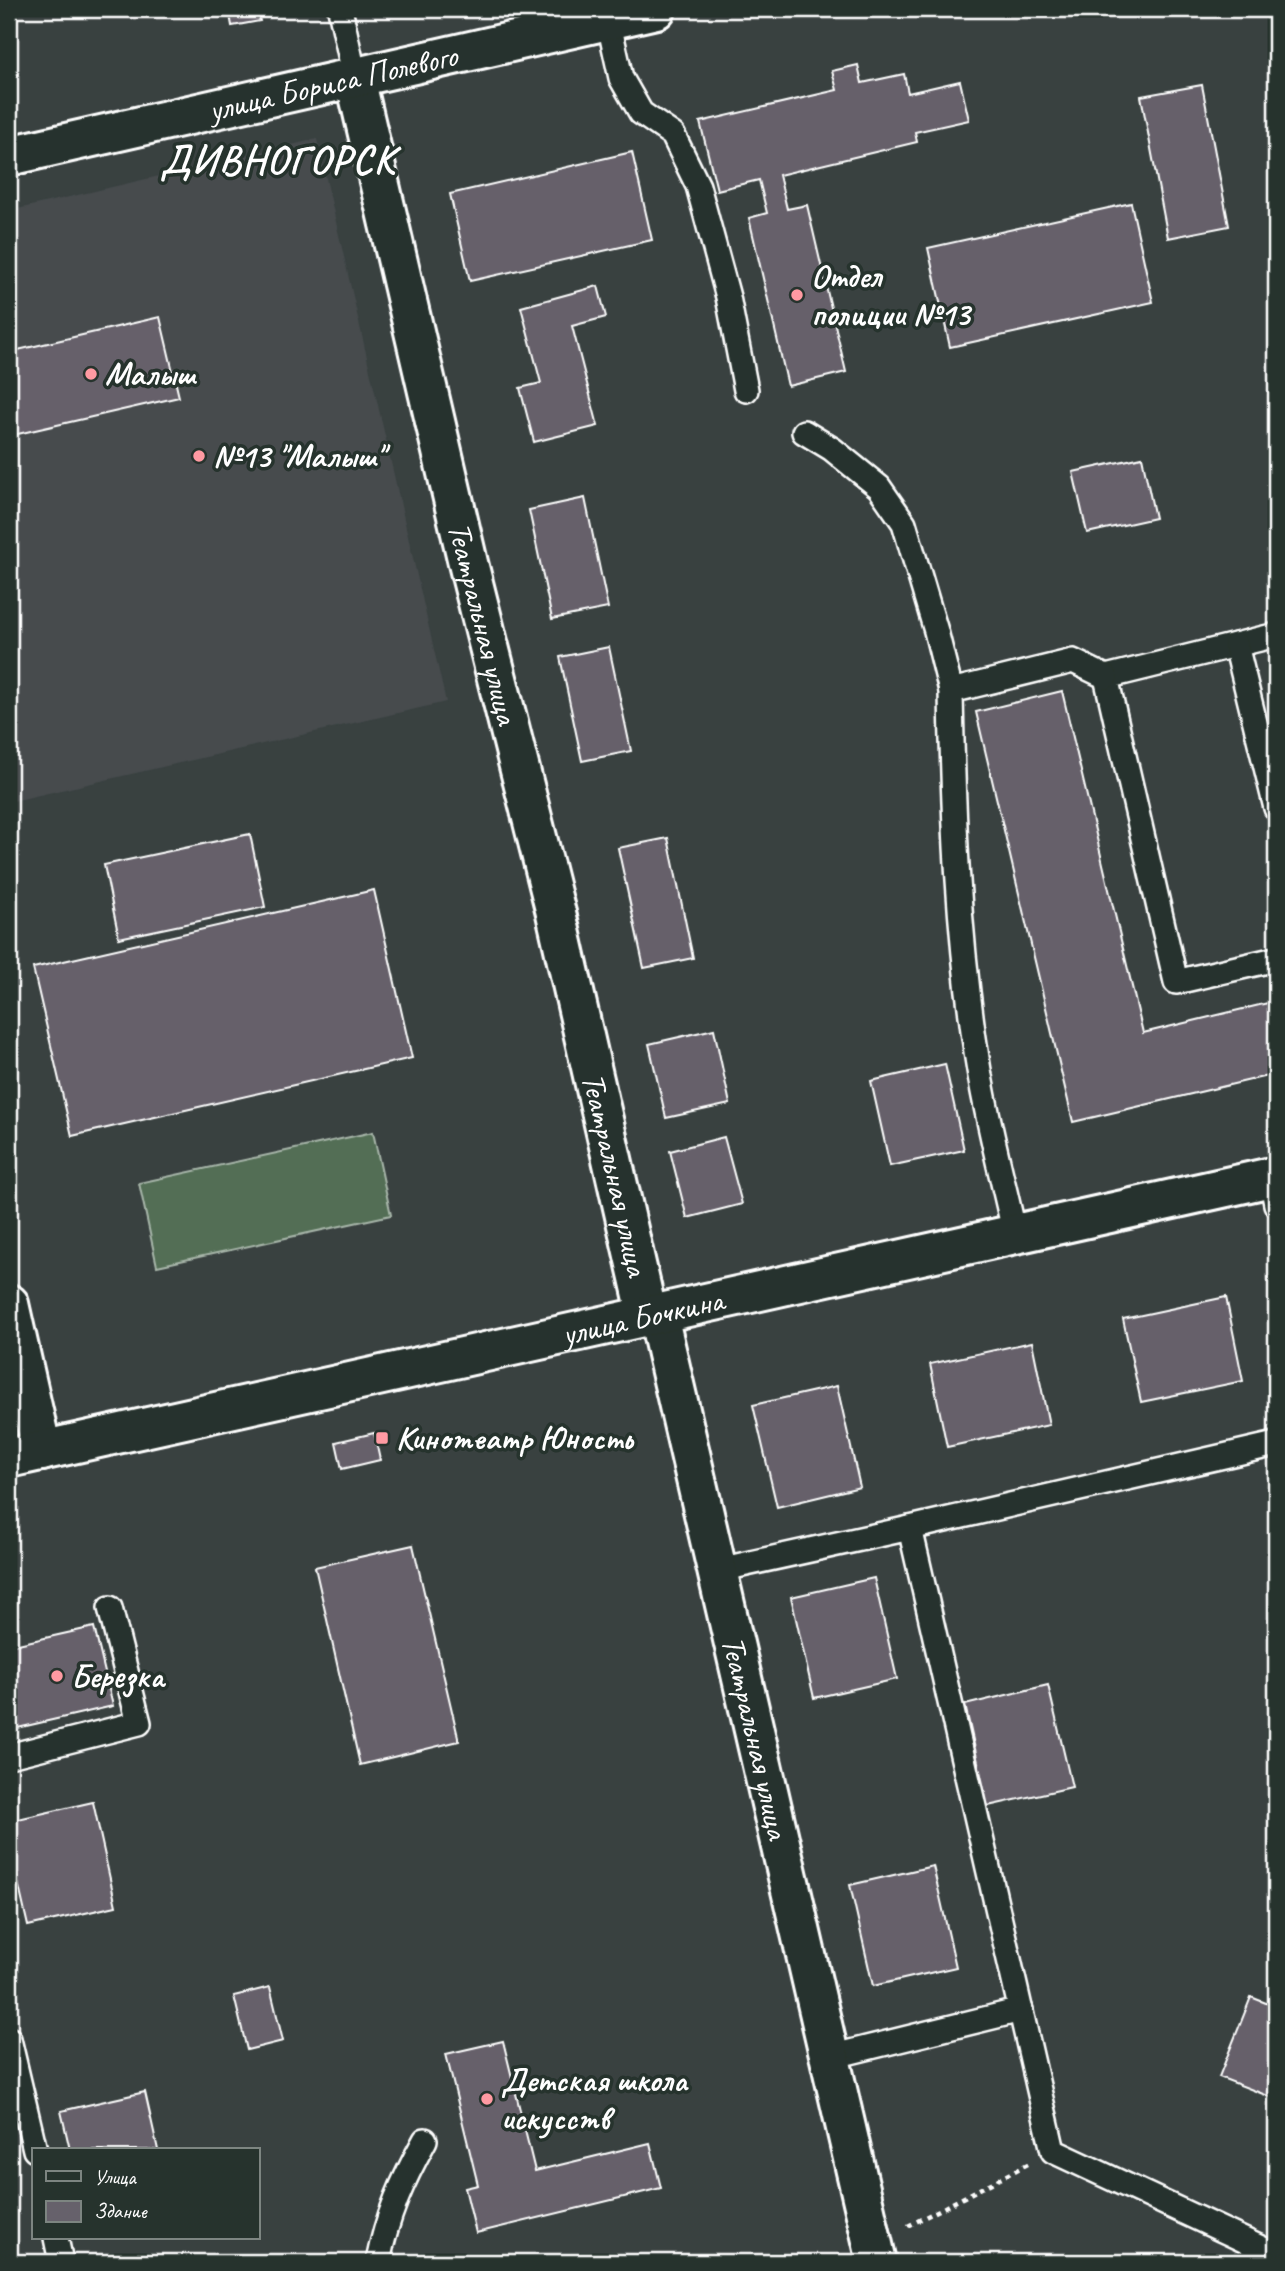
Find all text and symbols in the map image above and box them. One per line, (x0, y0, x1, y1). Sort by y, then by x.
street label: улица Бориса Полевого (202, 33, 463, 131)
district label: ДИВНОГОРСК (160, 135, 402, 185)
place label: Отдел полиции №13 (811, 255, 973, 335)
marker: Отдел полиции №13 (789, 287, 805, 303)
place label: Малыш (105, 353, 197, 395)
marker: Малыш (83, 366, 99, 382)
place label: №13 "Малыш" (213, 435, 391, 477)
marker: №13 "Малыш" (191, 448, 207, 464)
street label: Театральная улица (438, 518, 529, 730)
street label: Театральная улица (572, 1069, 659, 1282)
street label: улица Бочкина (556, 1278, 730, 1356)
place label: Кинотеатр Юность (396, 1417, 635, 1459)
marker: Кинотеатр Юность (374, 1430, 390, 1446)
street label: Театральная улица (712, 1632, 800, 1845)
place label: Березка (71, 1655, 166, 1698)
marker: Березка (49, 1668, 65, 1684)
place label: Детская школа искусств (501, 2059, 690, 2139)
marker: Детская школа искусств (479, 2091, 495, 2107)
legend (32, 2148, 259, 2240)
text: Улица (94, 2164, 137, 2190)
text: Здание (94, 2198, 148, 2224)

